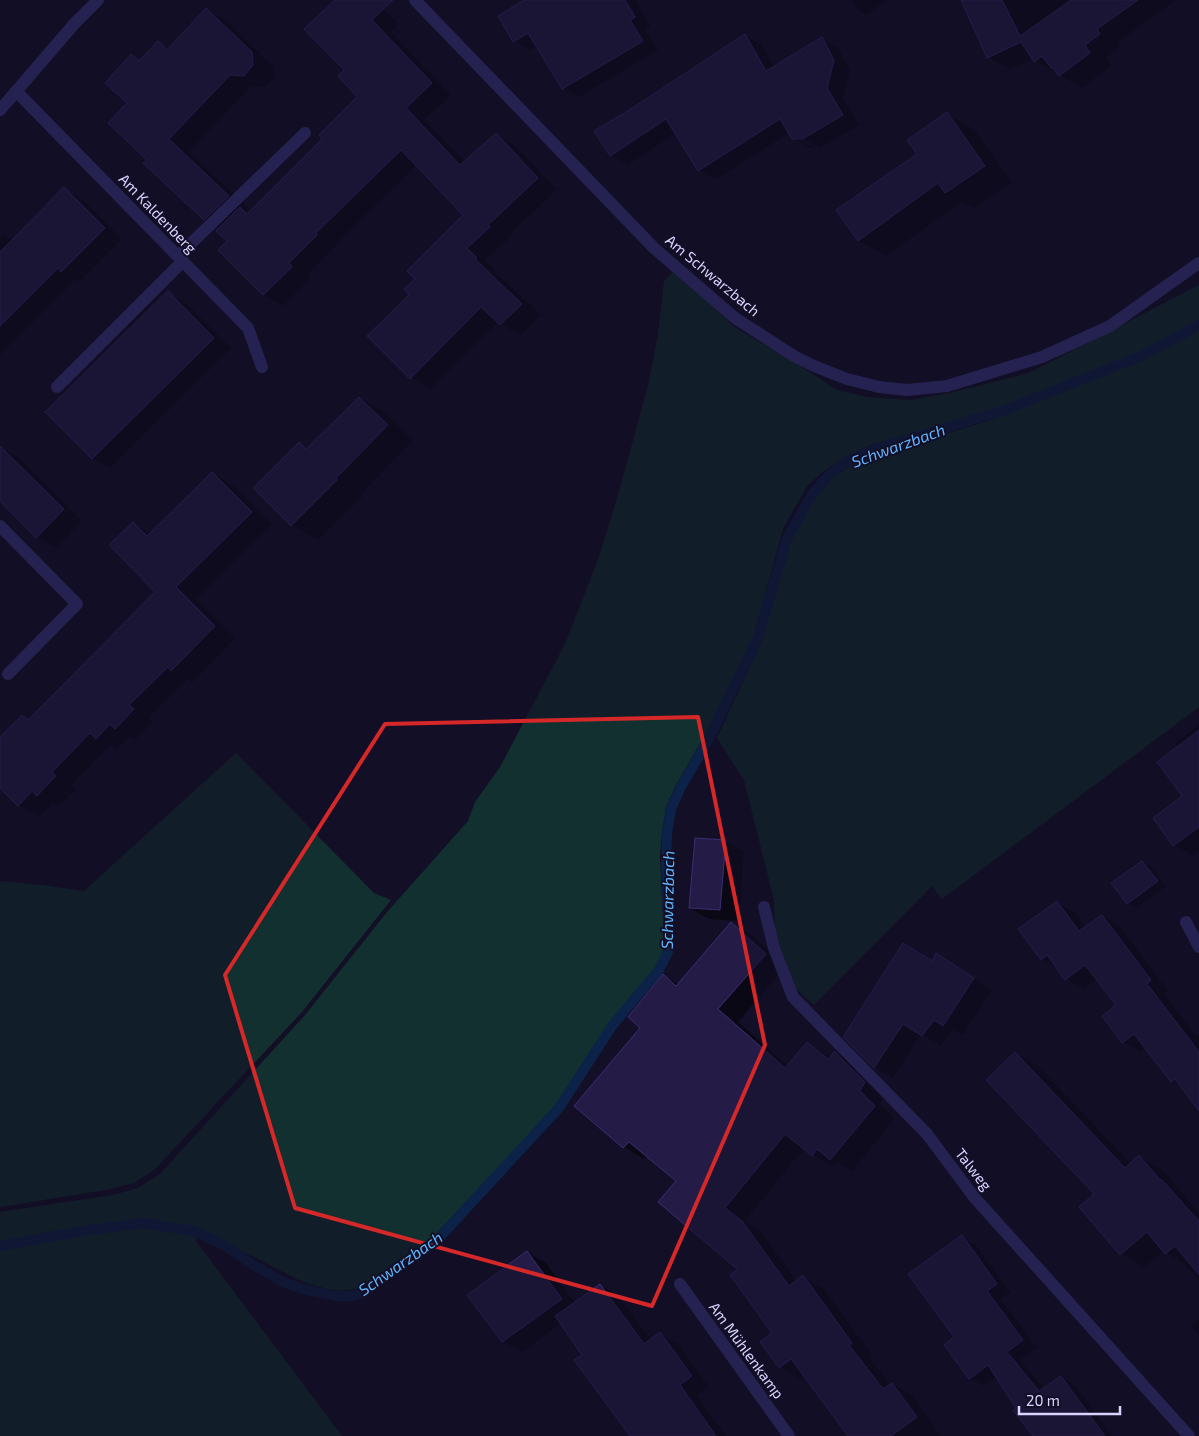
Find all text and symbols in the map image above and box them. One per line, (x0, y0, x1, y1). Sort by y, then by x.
street label: Am Kaldenberg (116, 169, 201, 257)
street label: Am Schwarzbach (662, 230, 764, 320)
water label: Schwarzbach (848, 419, 948, 471)
water label: Schwarzbach (657, 851, 677, 949)
street label: Talweg (952, 1144, 996, 1194)
water label: Schwarzbach (354, 1227, 446, 1299)
street label: Am Mühlenkamp (706, 1298, 788, 1402)
scale bar (1019, 1384, 1120, 1416)
text: 20 m (1026, 1391, 1060, 1409)

